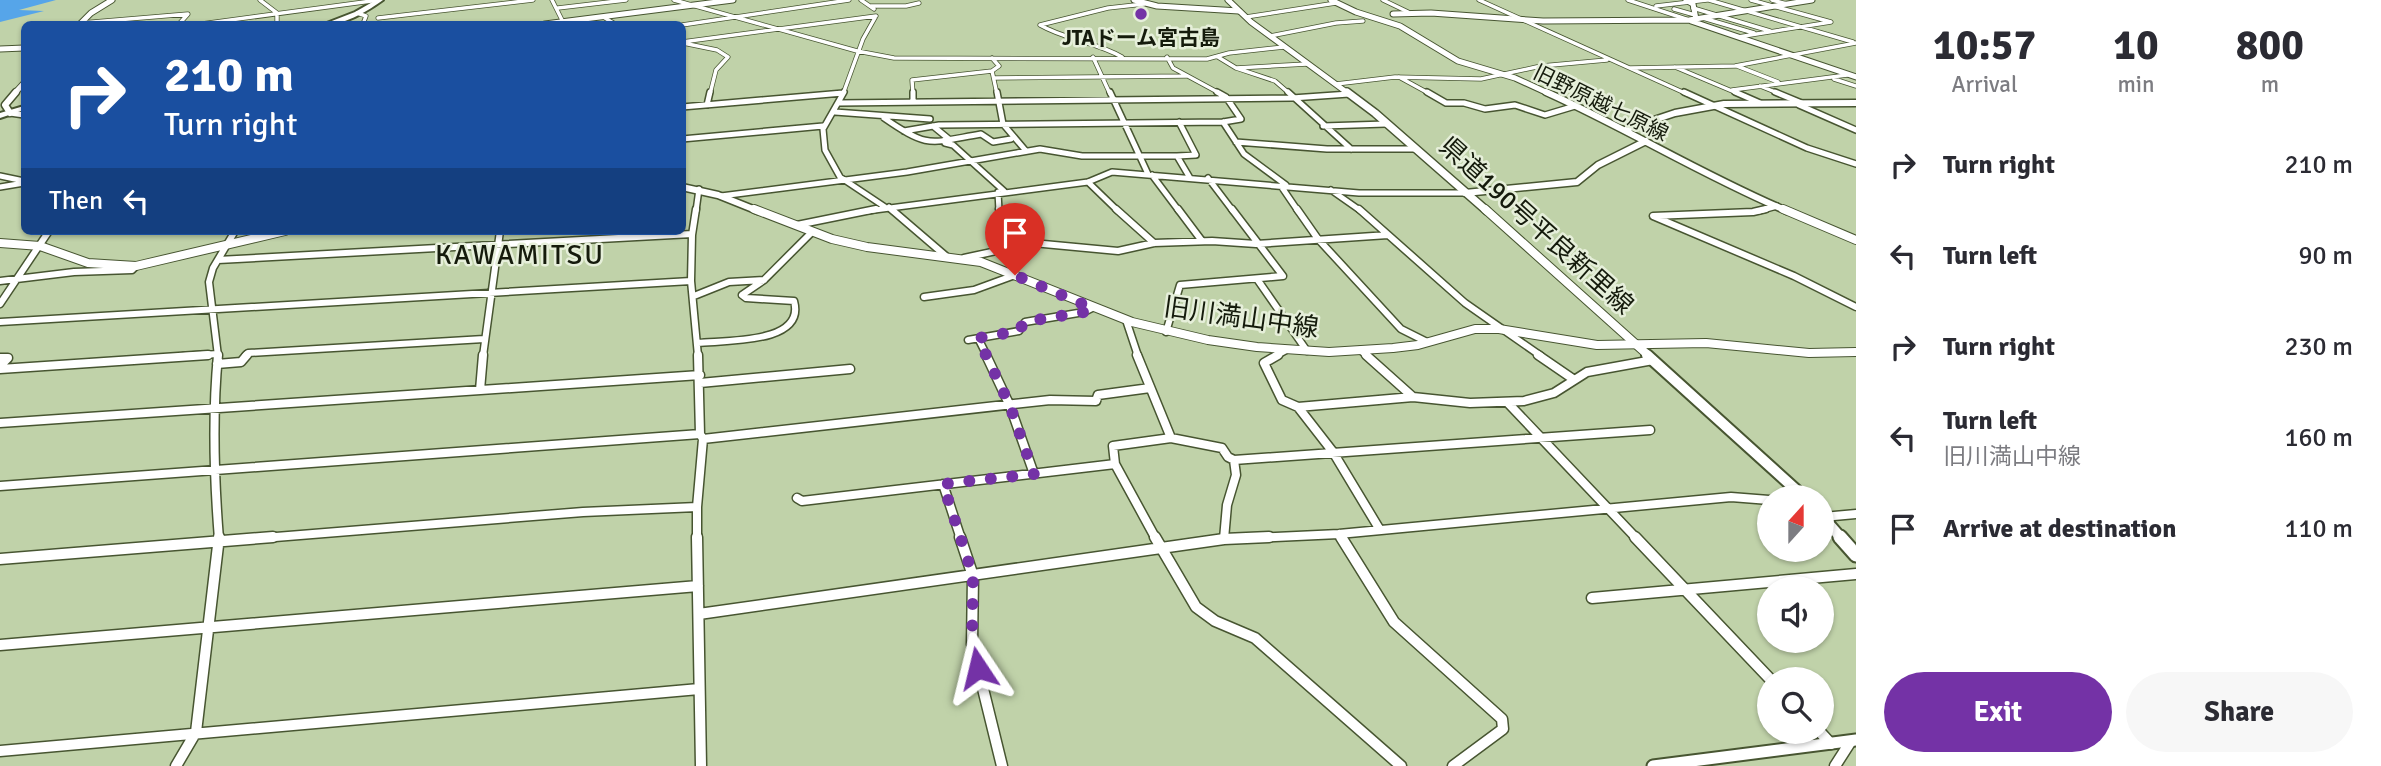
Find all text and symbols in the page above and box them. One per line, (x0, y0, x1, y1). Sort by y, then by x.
marker: JTAドーム宮古島 (1133, 6, 1149, 22)
text: 10:57 (1933, 20, 2036, 71)
text: 10 (2113, 20, 2159, 71)
text: 800 (2236, 20, 2304, 71)
place label: JTAドーム宮古島 (1062, 25, 1220, 51)
text: 210 m (164, 45, 294, 105)
icon: right (49, 49, 140, 140)
street label: 旧野原越七原線 (1529, 59, 1673, 147)
text: Arrival (1952, 70, 2018, 99)
text: min (2117, 70, 2155, 99)
text: m (2261, 70, 2279, 99)
text: Turn right (164, 105, 297, 144)
street label: 県道190号平良新里線 (1432, 130, 1640, 322)
icon: right (1884, 146, 1922, 184)
text: Turn right (1943, 149, 2055, 181)
text: 210 m (2284, 149, 2353, 181)
icon: left (117, 182, 155, 220)
text: Then (49, 185, 103, 217)
pin (985, 203, 1045, 275)
icon: arrive (996, 214, 1034, 252)
icon: left (1884, 237, 1922, 275)
district label: KAWAMITSU (435, 238, 605, 272)
text: Turn left (1943, 240, 2037, 272)
text: 90 m (2298, 240, 2353, 272)
street label: 旧川満山中線 (1162, 291, 1320, 345)
icon: right (1884, 328, 1922, 366)
text: Turn right (1943, 331, 2055, 363)
text: 230 m (2284, 331, 2353, 363)
text: Turn left (1943, 405, 2037, 437)
icon: left (1884, 419, 1922, 457)
text: 160 m (2284, 422, 2353, 454)
text: 旧川満山中線 (1943, 442, 2081, 471)
north arrow (1757, 485, 1834, 562)
map controls (1757, 485, 1834, 744)
icon: arrive (1884, 510, 1922, 548)
text: Arrive at destination (1943, 513, 2176, 545)
text: 110 m (2284, 513, 2353, 545)
button: sound (1757, 576, 1834, 653)
position arrow (941, 631, 1015, 705)
button: search (1757, 667, 1834, 744)
button: Exit (1884, 672, 2112, 752)
button: Share (2126, 672, 2353, 752)

